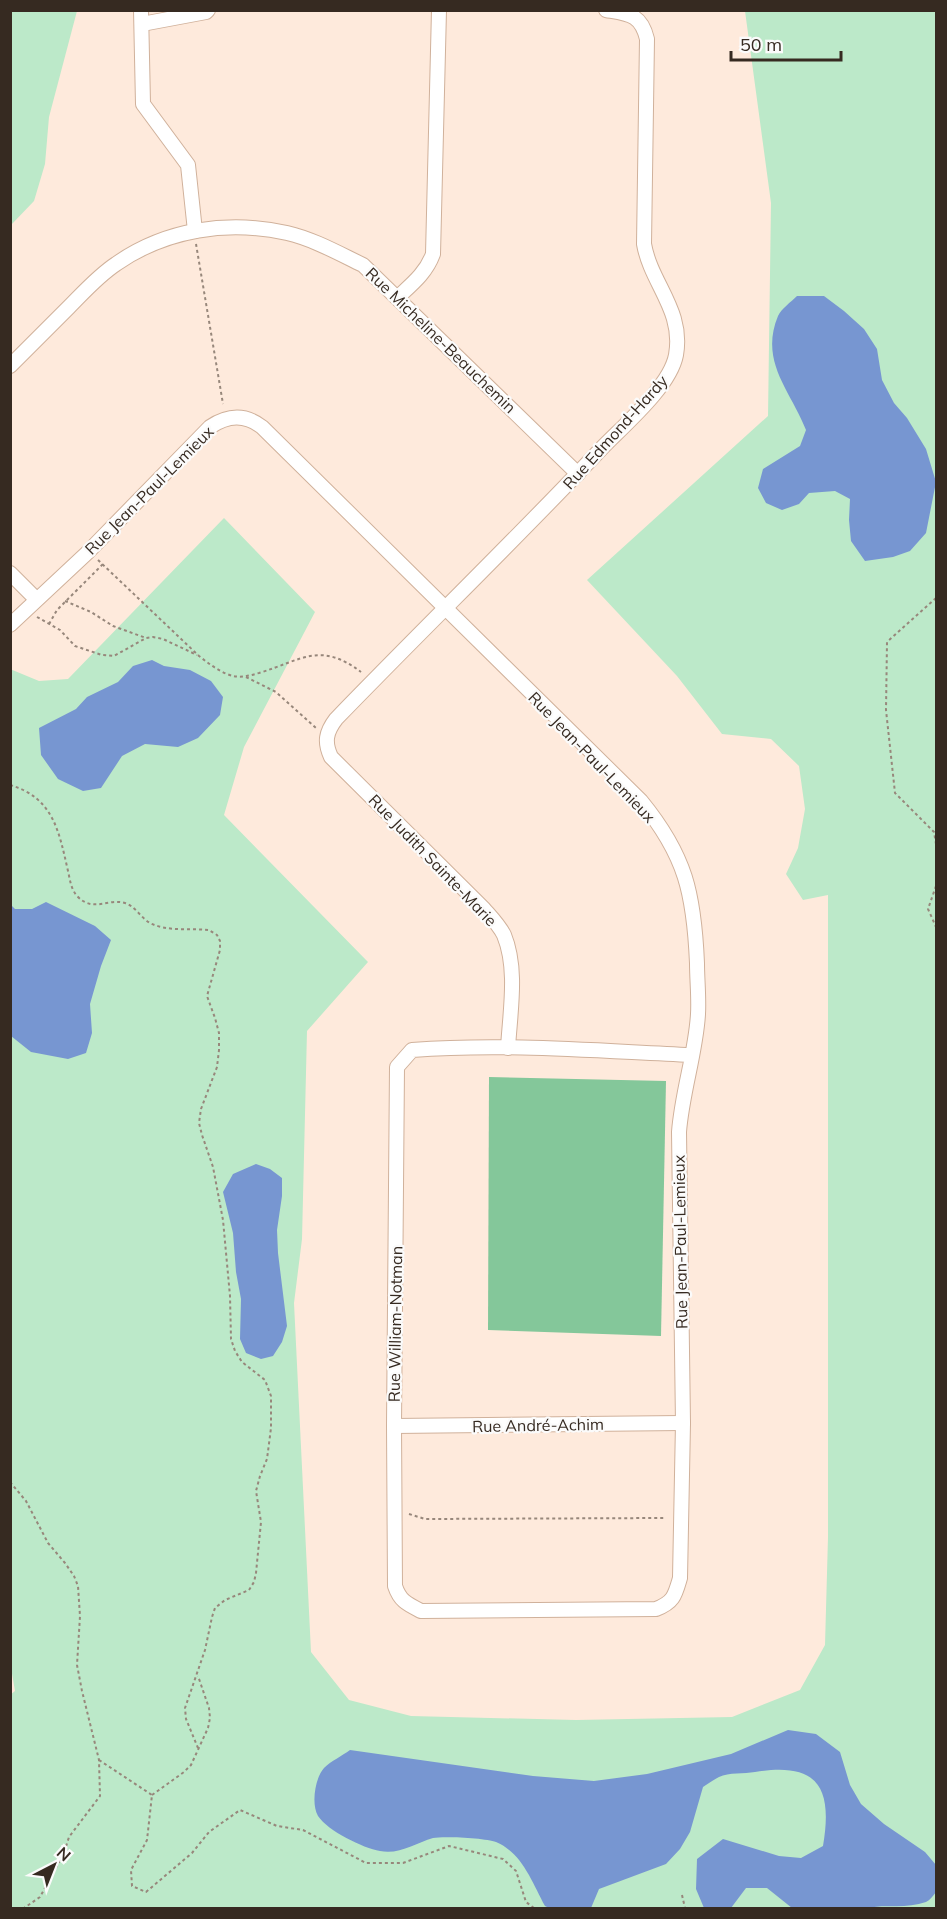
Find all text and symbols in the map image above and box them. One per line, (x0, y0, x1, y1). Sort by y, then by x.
scale bar (731, 24, 840, 62)
text: 50 m (740, 33, 782, 56)
street label: Rue Micheline-Beauchemin (362, 263, 520, 417)
street label: Rue Edmond-Hardy (558, 370, 672, 493)
street label: Rue Jean-Paul-Lemieux (80, 421, 218, 559)
street label: Rue Jean-Paul-Lemieux (524, 687, 660, 827)
street label: Rue Judith Sainte-Marie (365, 790, 501, 930)
street label: Rue Jean-Paul-Lemieux (668, 1154, 692, 1329)
street label: Rue William-Notman (384, 1246, 406, 1402)
street label: Rue André-Achim (472, 1414, 604, 1436)
north arrow (24, 1835, 84, 1895)
text: N (53, 1842, 75, 1865)

